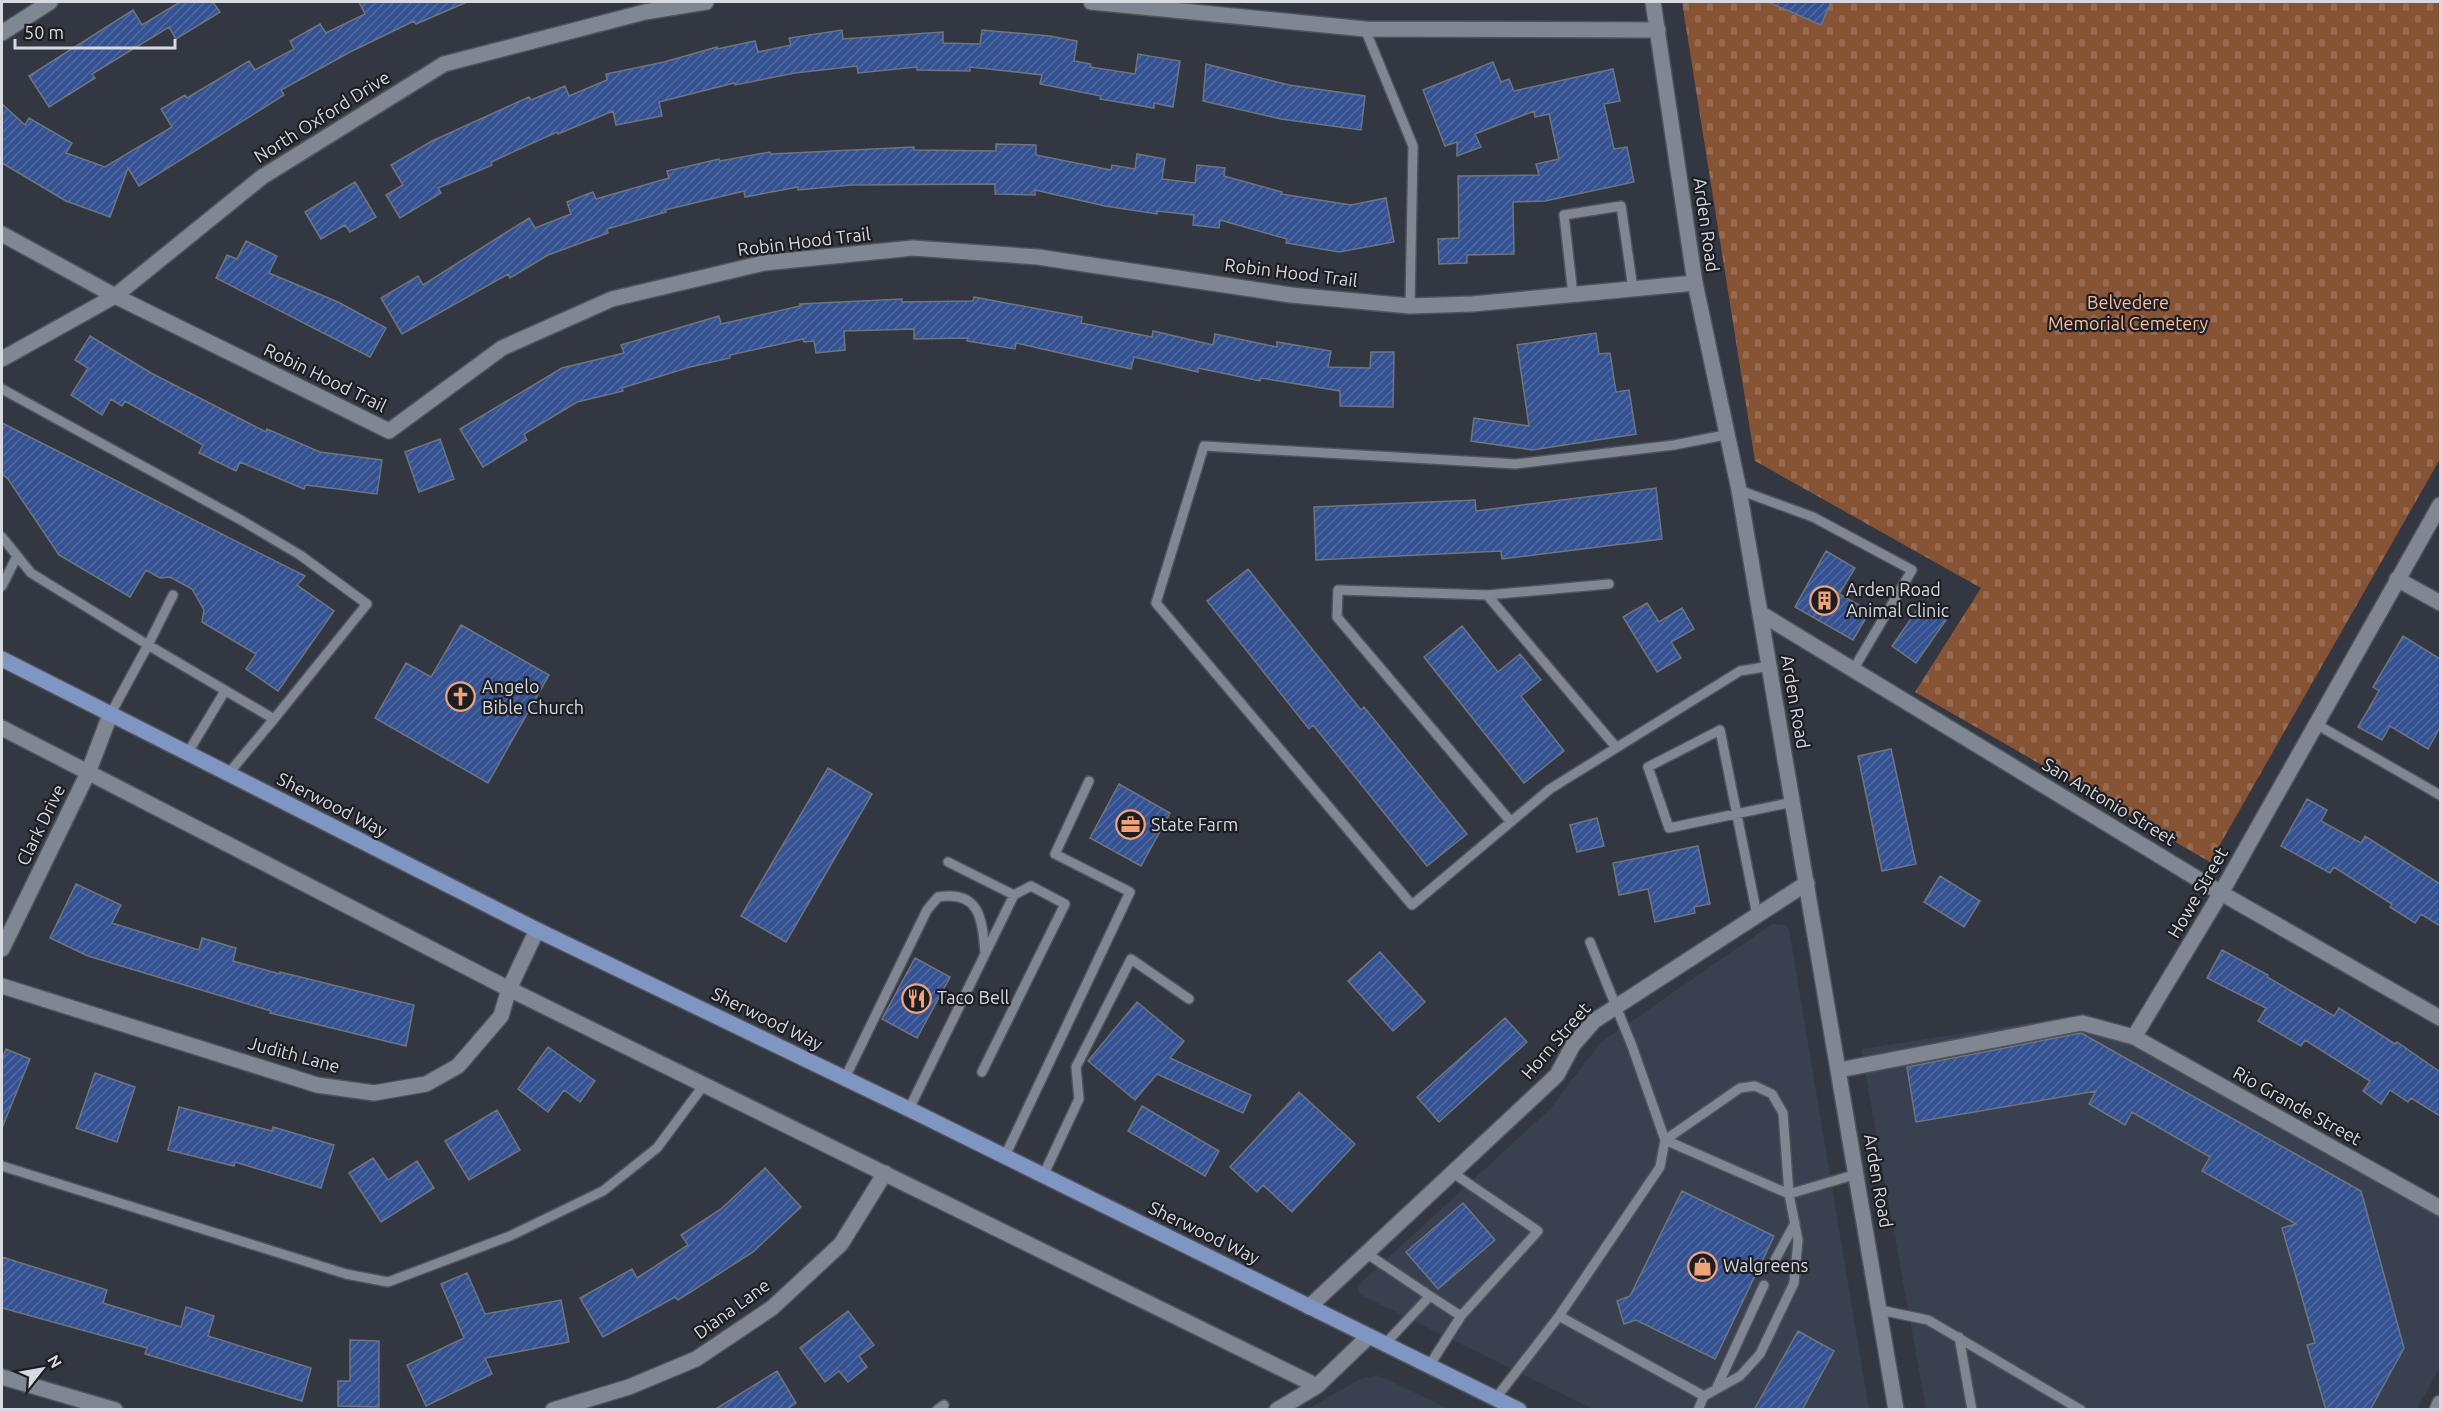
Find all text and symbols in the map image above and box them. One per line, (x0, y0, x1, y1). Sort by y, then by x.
scale bar (15, 12, 176, 50)
text: 50 m (24, 22, 64, 42)
street label: North Oxford Drive (250, 66, 393, 166)
street label: Arden Road (1690, 176, 1723, 273)
street label: Robin Hood Trail (736, 223, 872, 259)
street label: Robin Hood Trail (1223, 254, 1359, 290)
park label: Belvedere Memorial Cemetery (2048, 292, 2208, 333)
street label: Robin Hood Trail (261, 339, 390, 416)
place label: Arden Road Animal Clinic (1846, 579, 1949, 620)
building icon: Arden Road Animal Clinic (1809, 584, 1841, 616)
street label: Arden Road (1778, 653, 1814, 750)
place label: Angelo Bible Church (482, 676, 584, 717)
church icon: Angelo Bible Church (445, 681, 477, 713)
street label: San Antonio Street (2039, 753, 2180, 849)
street label: Sherwood Way (274, 768, 391, 841)
street label: Clark Drive (12, 781, 68, 868)
office icon: State Farm (1114, 809, 1146, 841)
place label: State Farm (1151, 814, 1238, 834)
street label: Howe Street (2163, 844, 2231, 941)
restaurant icon: Taco Bell (900, 982, 932, 1014)
street label: Sherwood Way (709, 983, 826, 1054)
place label: Taco Bell (937, 987, 1010, 1007)
street label: Horn Street (1517, 998, 1594, 1083)
street label: Judith Lane (246, 1032, 342, 1076)
street label: Rio Grande Street (2230, 1062, 2365, 1149)
street label: Arden Road (1861, 1132, 1897, 1229)
street label: Sherwood Way (1146, 1197, 1263, 1268)
shop icon: Walgreens (1686, 1250, 1718, 1282)
place label: Walgreens (1723, 1255, 1809, 1275)
street label: Diana Lane (690, 1274, 773, 1342)
north arrow (12, 1339, 72, 1399)
text: N (44, 1352, 66, 1371)

